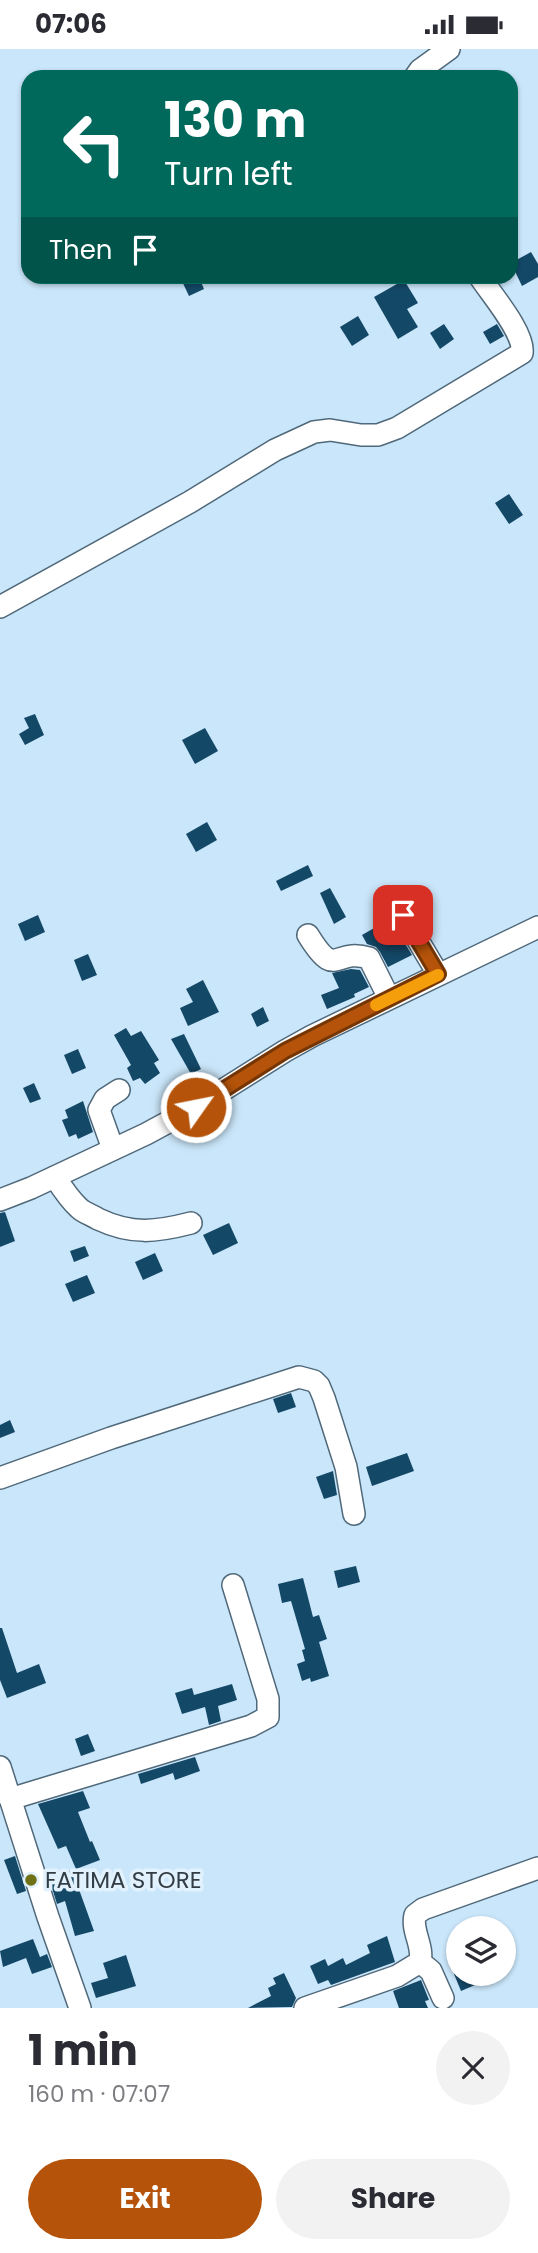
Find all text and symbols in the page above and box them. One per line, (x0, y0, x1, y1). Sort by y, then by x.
text: 07:06 (35, 6, 107, 42)
text: 130 m (164, 86, 306, 154)
icon: left (49, 98, 140, 189)
text: Turn left (164, 151, 293, 196)
icon: arrive (126, 231, 164, 269)
text: Then (49, 232, 112, 268)
pin (373, 885, 433, 945)
icon: arrive (384, 896, 422, 934)
position arrow (159, 1070, 233, 1144)
place label: FATIMA STORE (45, 1864, 201, 1896)
marker: FATIMA STORE (23, 1872, 39, 1888)
map controls (446, 1916, 516, 1986)
button: layers (446, 1916, 516, 1986)
text: 1 min (28, 2021, 138, 2080)
button: close (436, 2031, 510, 2105)
text: 160 m · 07:07 (28, 2078, 170, 2110)
button: Exit (28, 2159, 262, 2239)
button: Share (276, 2159, 510, 2239)

